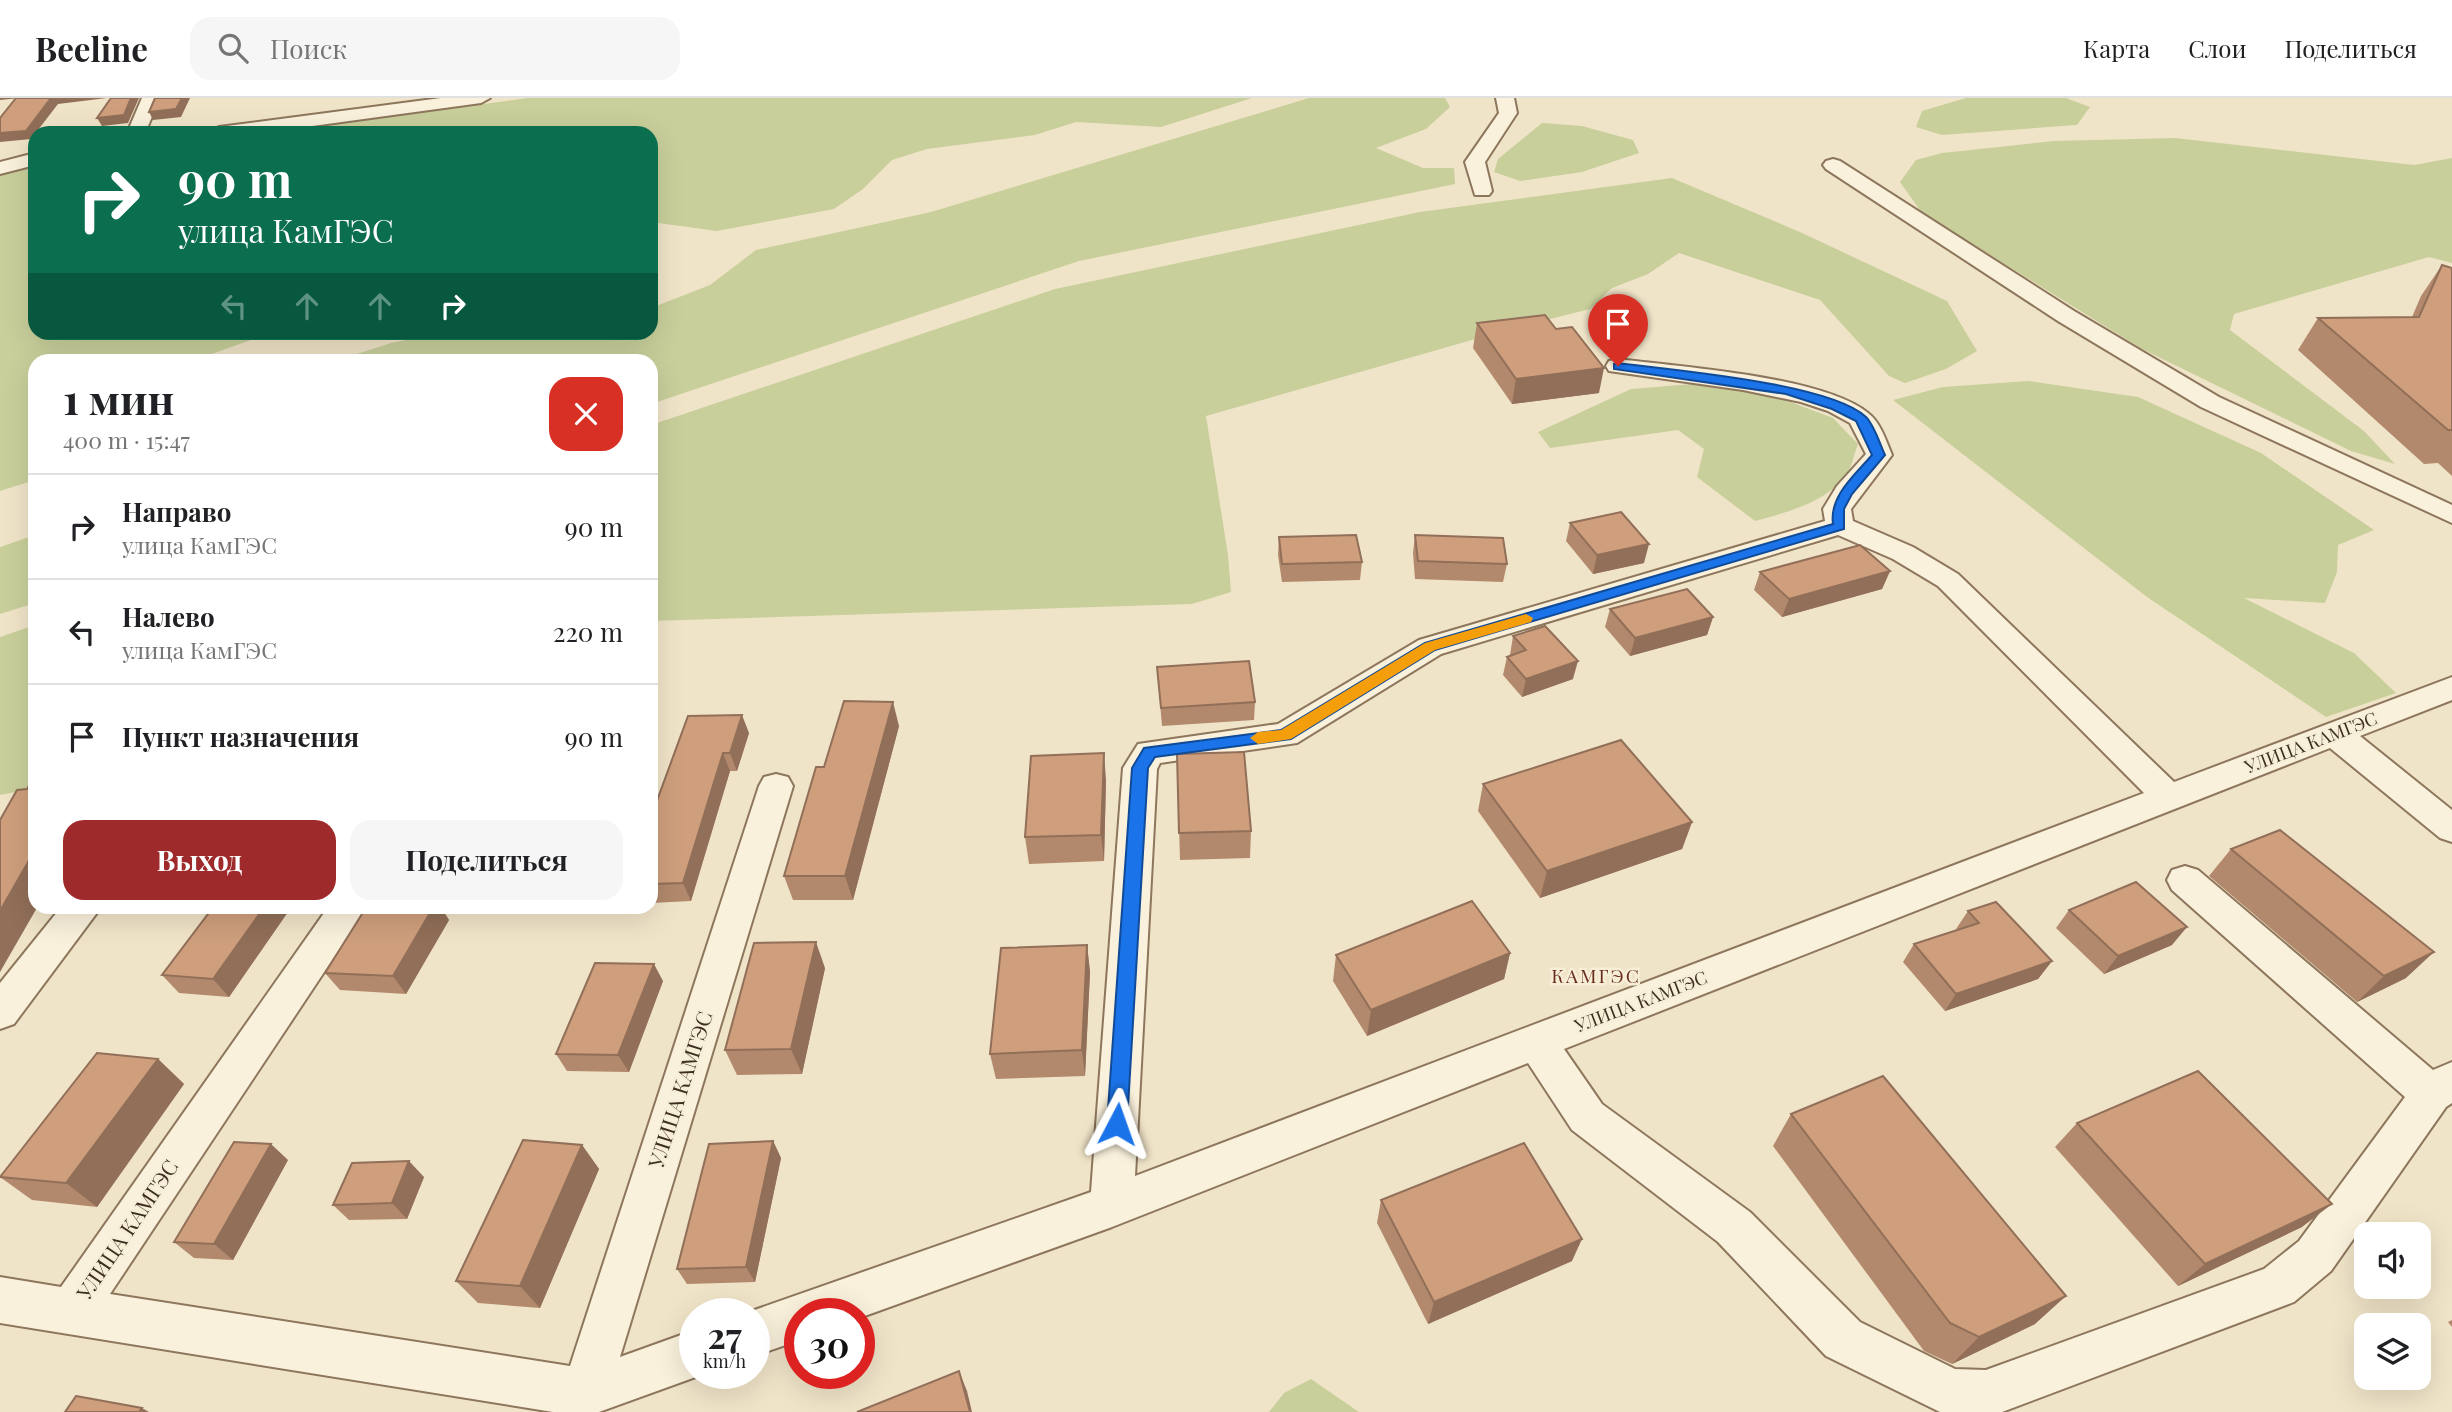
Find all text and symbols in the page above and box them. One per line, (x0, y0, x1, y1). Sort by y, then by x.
search box (190, 17, 680, 80)
text: Beeline (35, 26, 148, 70)
icon: search (214, 29, 252, 67)
text: Поиск (270, 31, 347, 66)
text: Карта (2083, 32, 2150, 64)
text: Слои (2188, 32, 2247, 64)
text: Поделиться (2285, 32, 2417, 64)
text: 90 m (178, 145, 292, 210)
icon: right (63, 154, 154, 245)
text: улица КамГЭС (178, 208, 394, 251)
icon: left (215, 287, 253, 325)
icon: ahead (288, 287, 326, 325)
icon: ahead (361, 287, 399, 325)
icon: right (434, 287, 472, 325)
pin (1588, 294, 1648, 366)
icon: arrive (1599, 305, 1637, 343)
text: 1 мин (63, 370, 174, 426)
button: close (549, 377, 623, 451)
text: 400 m · 15:47 (63, 424, 190, 455)
text: Направо (122, 494, 231, 529)
icon: right (63, 508, 101, 546)
text: 90 m (565, 509, 623, 544)
text: улица КамГЭС (122, 529, 277, 560)
text: Налево (122, 599, 215, 634)
icon: left (63, 613, 101, 651)
text: 220 m (553, 614, 623, 649)
text: улица КамГЭС (122, 634, 277, 665)
street label: УЛИЦА КАМГЭС (2240, 706, 2380, 779)
icon: arrive (63, 718, 101, 756)
text: Пункт назначения (122, 719, 359, 754)
text: 90 m (565, 719, 623, 754)
button: Выход (63, 820, 336, 900)
button: Поделиться (350, 820, 623, 900)
district label: КАМГЭС (1551, 962, 1641, 988)
street label: УЛИЦА КАМГЭС (1570, 965, 1710, 1038)
street label: УЛИЦА КАМГЭС (640, 1007, 718, 1172)
position arrow (1080, 1087, 1154, 1161)
street label: УЛИЦА КАМГЭС (69, 1153, 184, 1305)
map controls (2354, 1222, 2431, 1390)
button: sound (2354, 1222, 2431, 1299)
speed limit sign: 30 (784, 1298, 875, 1389)
text: 27 (707, 1311, 742, 1358)
button: layers (2354, 1313, 2431, 1390)
text: km/h (703, 1349, 746, 1373)

